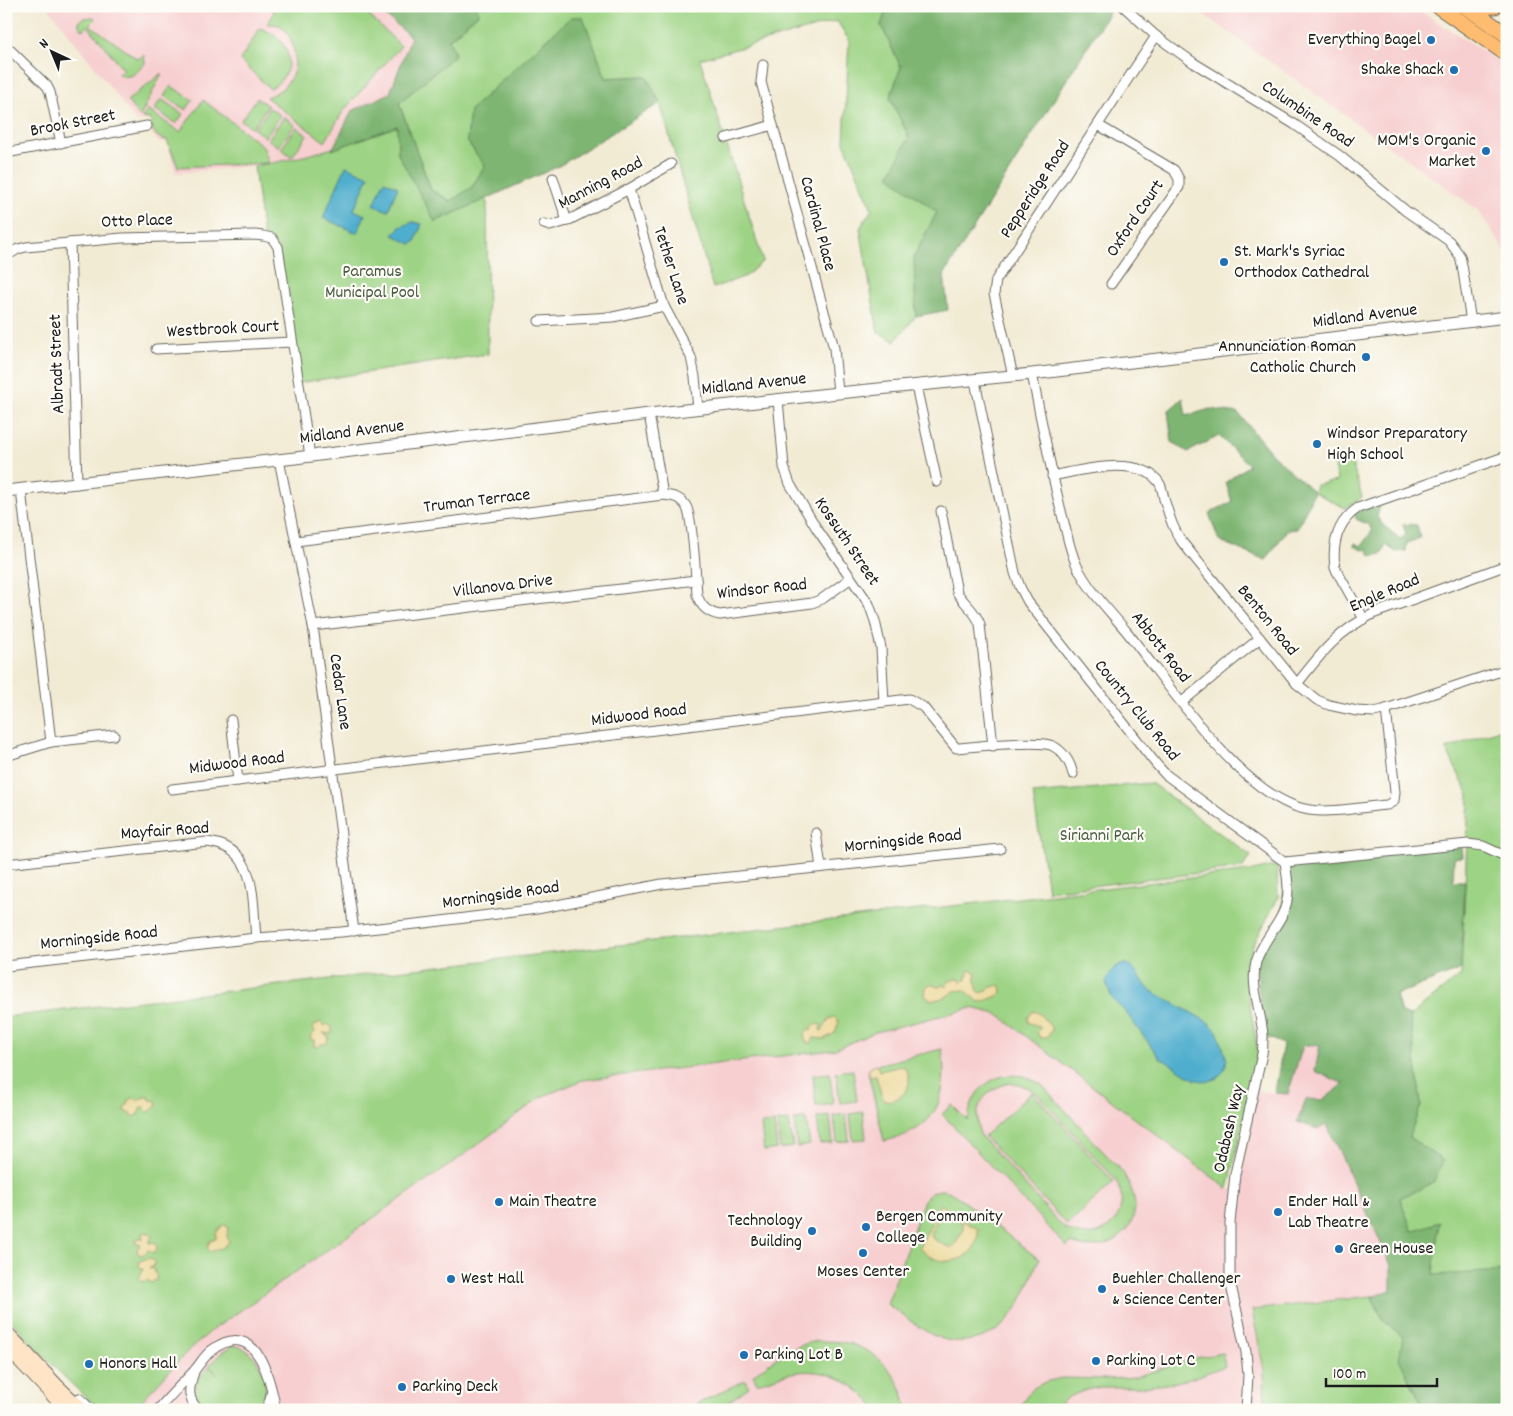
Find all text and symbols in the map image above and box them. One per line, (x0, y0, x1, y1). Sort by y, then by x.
north arrow (28, 28, 78, 78)
place label: Everything Bagel (1308, 28, 1422, 53)
text: N (35, 34, 54, 54)
marker: Everything Bagel (1425, 34, 1437, 46)
place label: Shake Shack (1361, 58, 1444, 83)
marker: Shake Shack (1448, 64, 1460, 76)
street label: Columbine Road (1256, 75, 1358, 155)
street label: Brook Street (28, 103, 118, 145)
place label: MOM's Organic Market (1377, 129, 1476, 175)
street label: Pepperidge Road (995, 136, 1077, 244)
marker: MOM's Organic Market (1480, 145, 1492, 157)
street label: Manning Road (554, 151, 648, 217)
street label: Cardinal Place (792, 174, 842, 274)
street label: Oxford Court (1101, 175, 1171, 263)
street label: Otto Place (101, 208, 173, 236)
street label: Tether Lane (646, 224, 694, 308)
place label: St. Mark's Syriac Orthodox Cathedral (1234, 240, 1370, 286)
marker: St. Mark's Syriac Orthodox Cathedral (1218, 256, 1230, 268)
park label: Paramus Municipal Pool (325, 260, 420, 306)
street label: Midland Avenue (1311, 298, 1419, 336)
street label: Albradt Street (44, 313, 72, 414)
street label: Westbrook Court (166, 315, 280, 345)
place label: Annunciation Roman Catholic Church (1218, 335, 1356, 381)
marker: Annunciation Roman Catholic Church (1360, 351, 1372, 363)
street label: Midland Avenue (700, 367, 808, 403)
street label: Midland Avenue (298, 414, 406, 452)
place label: Windsor Preparatory High School (1327, 422, 1468, 468)
marker: Windsor Preparatory High School (1311, 438, 1323, 450)
street label: Truman Terrace (422, 483, 532, 521)
street label: Kossuth Street (807, 493, 885, 592)
street label: Villanova Drive (452, 568, 554, 606)
street label: Engle Road (1346, 568, 1424, 620)
street label: Windsor Road (716, 573, 808, 607)
street label: Benton Road (1230, 580, 1304, 662)
street label: Abbott Road (1124, 607, 1196, 689)
street label: Cedar Lane (321, 652, 357, 732)
street label: Country Club Road (1087, 655, 1185, 767)
street label: Midwood Road (590, 698, 688, 734)
street label: Midwood Road (188, 746, 286, 782)
street label: Mayfair Road (120, 816, 210, 848)
street label: Morningside Road (843, 823, 963, 861)
park label: Sirianni Park (1060, 824, 1144, 849)
street label: Morningside Road (441, 875, 561, 917)
street label: Morningside Road (39, 920, 159, 958)
street label: Odabash Way (1208, 1082, 1252, 1175)
place label: Main Theatre (509, 1190, 597, 1215)
place label: Ender Hall & Lab Theatre (1288, 1190, 1370, 1236)
marker: Main Theatre (493, 1196, 505, 1208)
place label: Bergen Community College (876, 1205, 1003, 1251)
marker: Ender Hall & Lab Theatre (1272, 1206, 1284, 1218)
place label: Technology Building (728, 1209, 803, 1255)
marker: Bergen Community College (860, 1221, 872, 1233)
marker: Technology Building (806, 1225, 818, 1237)
place label: Green House (1349, 1237, 1434, 1262)
marker: Green House (1333, 1243, 1345, 1255)
marker: Moses Center (857, 1247, 869, 1259)
place label: Moses Center (817, 1260, 909, 1285)
place label: West Hall (461, 1267, 525, 1292)
place label: Buehler Challenger & Science Center (1112, 1267, 1241, 1313)
marker: West Hall (445, 1273, 457, 1285)
marker: Buehler Challenger & Science Center (1096, 1283, 1108, 1295)
place label: Parking Lot B (754, 1343, 843, 1368)
marker: Parking Lot B (738, 1349, 750, 1361)
place label: Parking Lot C (1106, 1349, 1195, 1374)
place label: Honors Hall (99, 1352, 178, 1377)
marker: Parking Lot C (1090, 1355, 1102, 1367)
scale bar (1326, 1356, 1437, 1388)
marker: Honors Hall (83, 1358, 95, 1370)
text: 100 m (1333, 1364, 1366, 1386)
place label: Parking Deck (412, 1375, 498, 1400)
marker: Parking Deck (396, 1381, 408, 1393)

